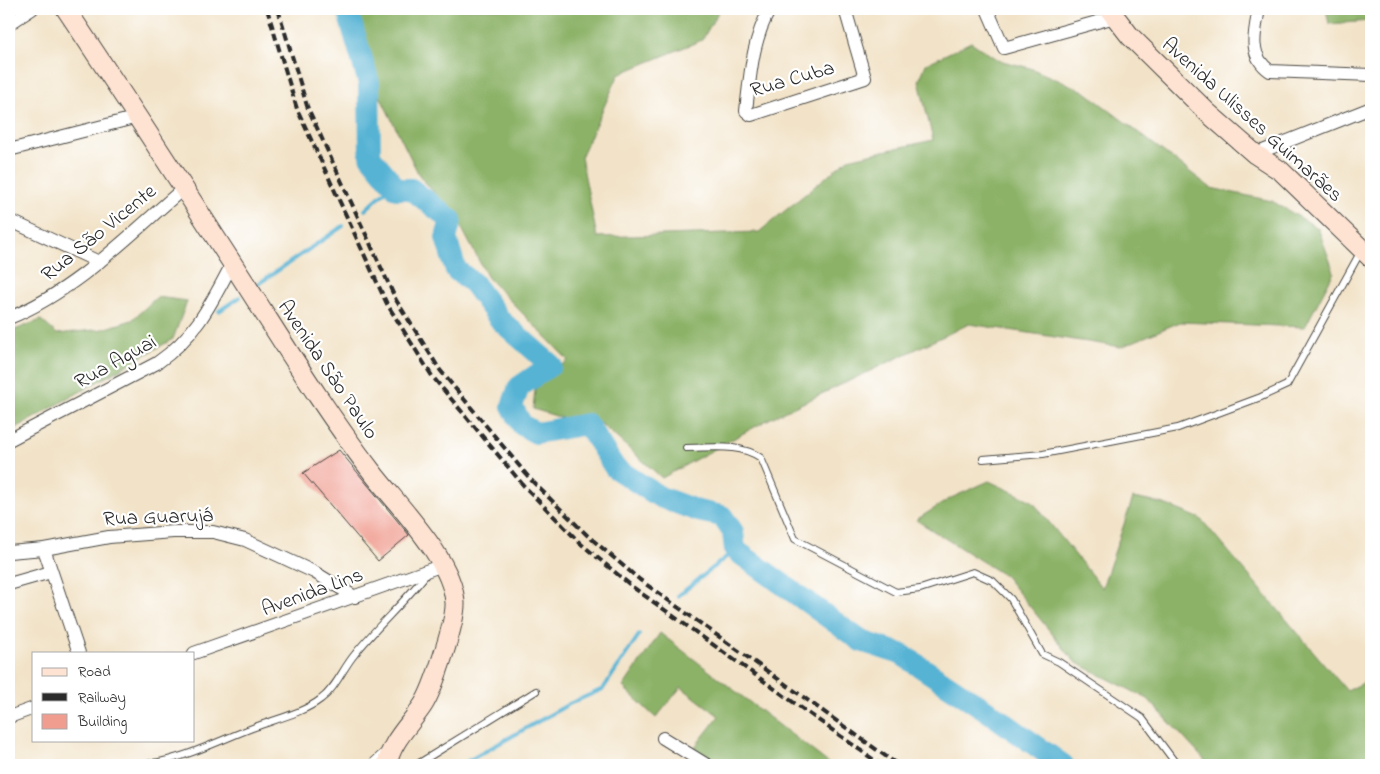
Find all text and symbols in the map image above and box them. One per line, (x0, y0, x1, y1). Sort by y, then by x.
street label: Avenida Ulisses Guimarães (1154, 31, 1349, 210)
street label: Rua Cuba (747, 54, 838, 106)
street label: Rua São Vicente (35, 177, 164, 289)
street label: Avenida São Paulo (269, 294, 385, 446)
street label: Rua Aguai (70, 328, 163, 399)
street label: Rua Guarujá (103, 501, 214, 535)
street label: Avenida Lins (258, 561, 368, 625)
legend (32, 652, 195, 742)
text: Road (78, 661, 111, 683)
text: Railway (78, 687, 126, 710)
text: Building (77, 711, 127, 734)

